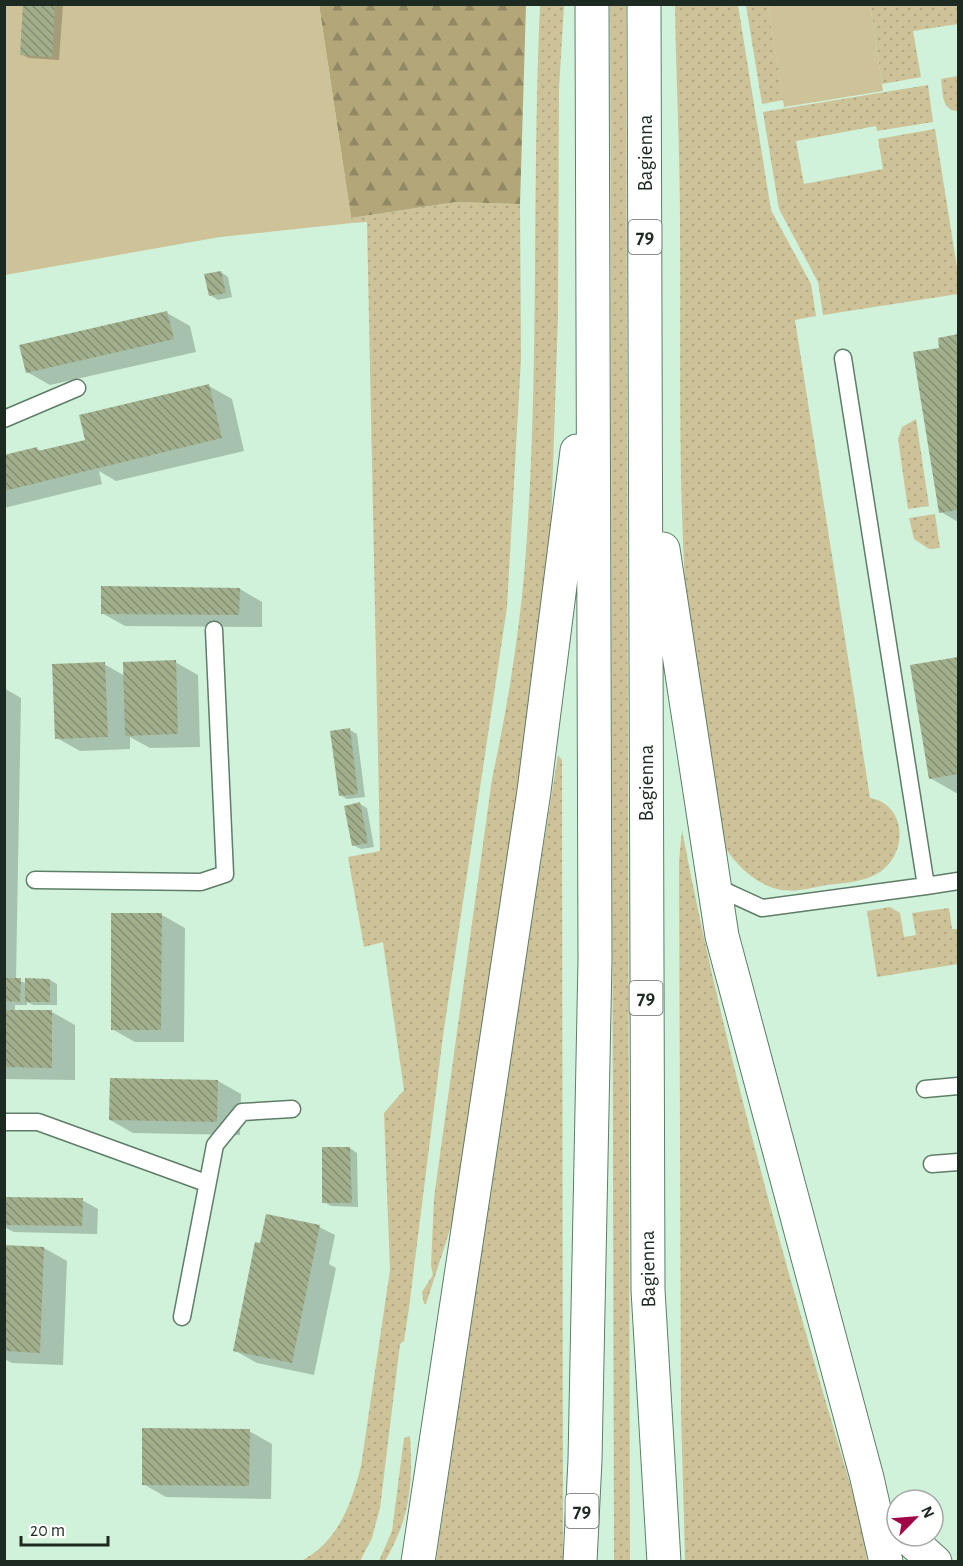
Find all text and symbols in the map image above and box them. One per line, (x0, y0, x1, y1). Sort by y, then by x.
street label: Bagienna (635, 114, 656, 192)
road number: 79 (628, 220, 662, 254)
street label: Bagienna (636, 744, 657, 822)
road number: 79 (630, 981, 662, 1015)
street label: Bagienna (637, 1230, 659, 1308)
north arrow (885, 1488, 945, 1548)
road number: 79 (566, 1494, 598, 1528)
text: N (918, 1504, 937, 1521)
scale bar (21, 1509, 108, 1547)
text: 20 m (30, 1522, 65, 1540)

